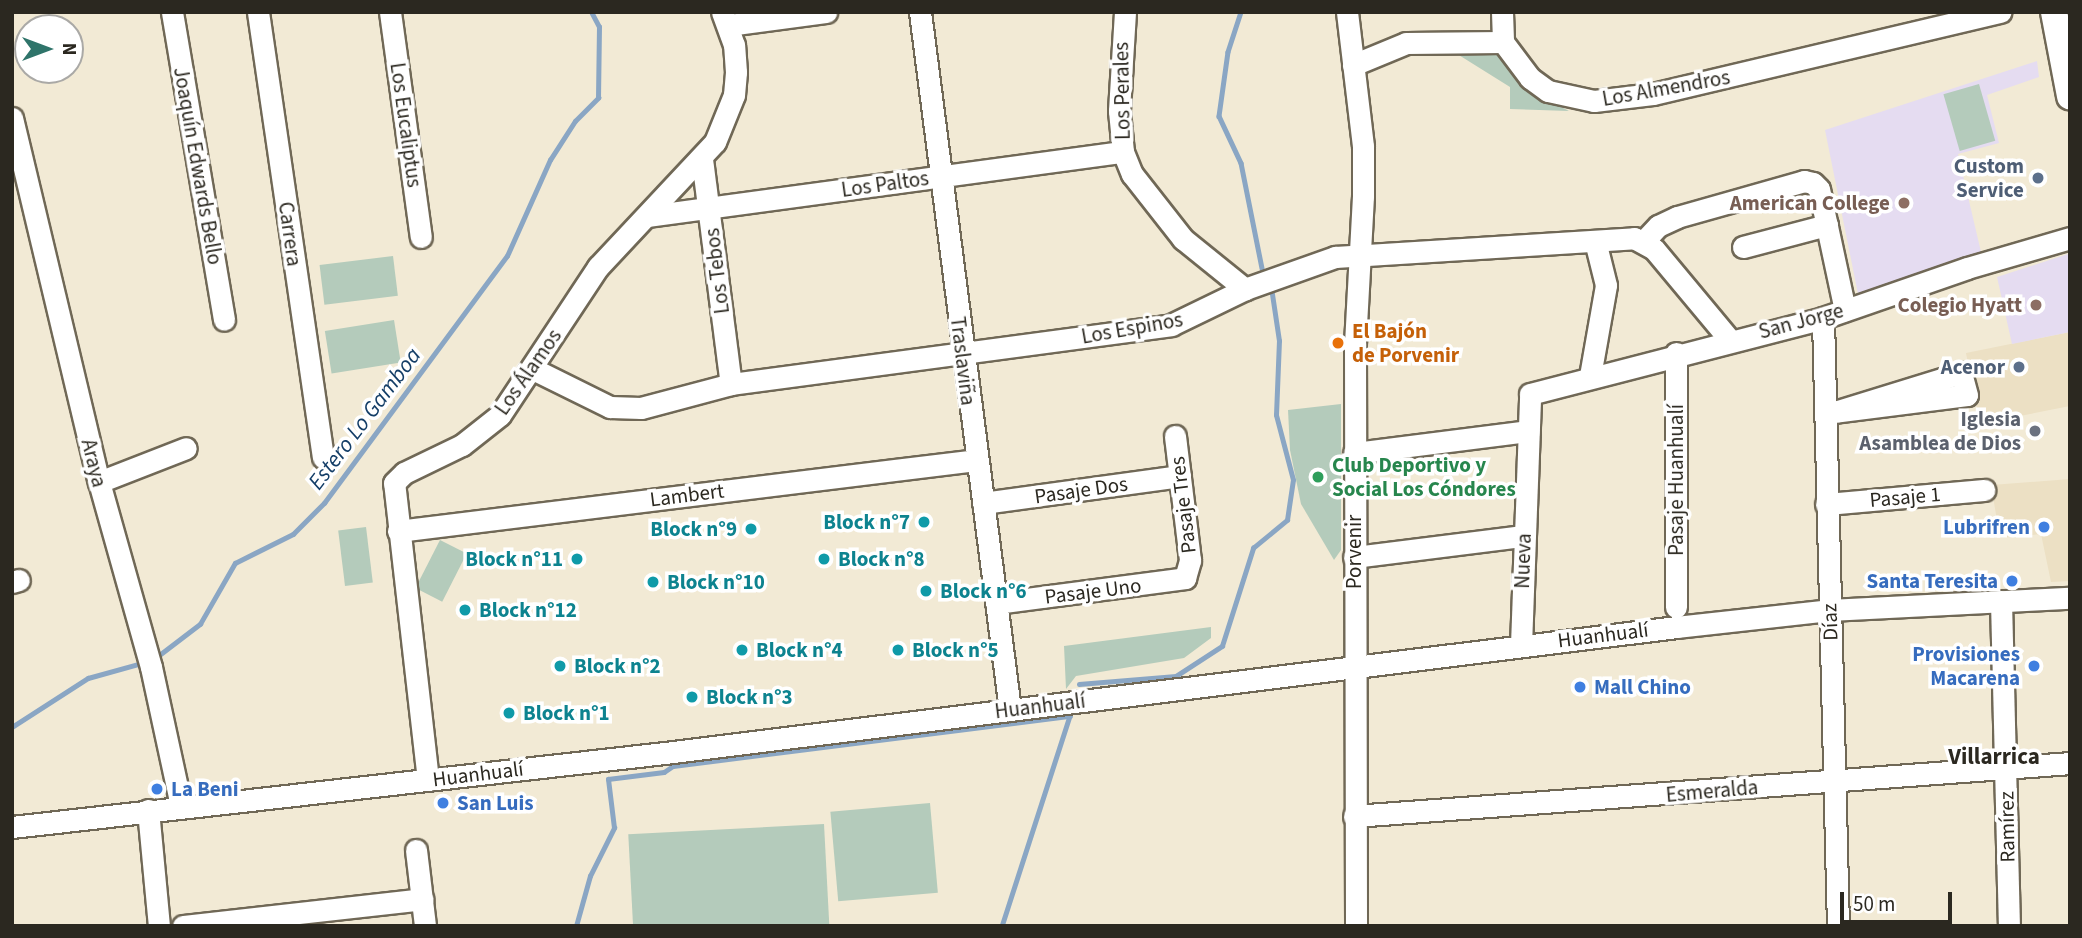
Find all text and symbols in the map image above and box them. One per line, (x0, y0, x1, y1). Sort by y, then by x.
north arrow (14, 14, 84, 84)
street label: Los Perales (1109, 42, 1135, 140)
text: N (55, 43, 82, 55)
street label: Los Eucaliptus (385, 61, 427, 189)
street label: Los Almendros (1600, 64, 1732, 112)
street label: Joaquín Edwards Bello (168, 65, 228, 267)
place label: Custom Service (1954, 153, 2024, 203)
street label: Los Paltos (840, 165, 930, 203)
marker: Custom Service (2030, 170, 2046, 186)
place label: American College (1730, 190, 1890, 216)
marker: American College (1896, 195, 1912, 211)
street label: Carrera (273, 200, 307, 268)
street label: Los Tebos (699, 227, 735, 315)
place label: Colegio Hyatt (1898, 292, 2022, 318)
marker: Colegio Hyatt (2028, 297, 2044, 313)
street label: San Jorge (1756, 298, 1846, 344)
street label: Los Espinos (1079, 307, 1185, 349)
street label: Traslaviña (945, 315, 981, 407)
place label: El Bajón de Porvenir (1352, 318, 1459, 368)
street label: Los Álamos (489, 324, 567, 420)
marker: El Bajón de Porvenir (1330, 335, 1346, 351)
water label: Estero Lo Gamboa (303, 343, 427, 495)
place label: Acenor (1941, 354, 2005, 380)
marker: Acenor (2011, 359, 2027, 375)
street label: Pasaje Huanhualí (1663, 404, 1689, 556)
place label: Iglesia Asamblea de Dios (1859, 406, 2021, 456)
marker: Iglesia Asamblea de Dios (2027, 423, 2043, 439)
street label: Araya (76, 436, 112, 490)
place label: Club Deportivo y Social Los Cóndores (1332, 452, 1516, 502)
street label: Pasaje Tres (1165, 455, 1201, 555)
marker: Club Deportivo y Social Los Cóndores (1310, 469, 1326, 485)
street label: Pasaje Dos (1033, 471, 1129, 509)
street label: Lambert (648, 478, 726, 512)
street label: Pasaje 1 (1868, 481, 1942, 513)
place label: Block n°7 (823, 509, 910, 535)
marker: Block n°7 (916, 514, 932, 530)
place label: Lubrifren (1943, 514, 2030, 540)
street label: Porvenir (1341, 515, 1367, 589)
place label: Block n°9 (650, 516, 737, 542)
marker: Lubrifren (2036, 519, 2052, 535)
marker: Block n°9 (743, 521, 759, 537)
street label: Nueva (1509, 533, 1537, 589)
place label: Block n°11 (465, 546, 563, 572)
place label: Block n°8 (838, 546, 925, 572)
marker: Block n°11 (569, 551, 585, 567)
marker: Block n°8 (816, 551, 832, 567)
place label: Santa Teresita (1867, 568, 1998, 594)
place label: Block n°10 (667, 569, 765, 595)
street label: Pasaje Uno (1043, 573, 1143, 609)
marker: Santa Teresita (2004, 573, 2020, 589)
marker: Block n°10 (645, 574, 661, 590)
place label: Block n°6 (940, 578, 1027, 604)
marker: Block n°6 (918, 583, 934, 599)
place label: Block n°12 (479, 597, 577, 623)
marker: Block n°12 (457, 602, 473, 618)
street label: Díaz (1817, 603, 1843, 641)
street label: Huanhualí (1556, 617, 1650, 653)
place label: Block n°4 (756, 637, 843, 663)
place label: Block n°5 (912, 637, 999, 663)
place label: Provisiones Macarena (1912, 641, 2020, 691)
marker: Block n°4 (734, 642, 750, 658)
marker: Block n°5 (890, 642, 906, 658)
place label: Block n°2 (574, 653, 661, 679)
marker: Block n°2 (552, 658, 568, 674)
marker: Provisiones Macarena (2026, 658, 2042, 674)
place label: Mall Chino (1594, 674, 1691, 700)
marker: Mall Chino (1572, 679, 1588, 695)
place label: Block n°3 (706, 684, 793, 710)
street label: Huanhualí (993, 688, 1087, 724)
marker: Block n°3 (684, 689, 700, 705)
place label: Block n°1 (523, 700, 610, 726)
marker: Block n°1 (501, 705, 517, 721)
district label: Villarrica (1948, 743, 2040, 771)
street label: Huanhualí (431, 756, 525, 792)
street label: Esmeralda (1665, 774, 1759, 808)
place label: La Beni (171, 776, 239, 802)
marker: La Beni (149, 781, 165, 797)
place label: San Luis (457, 790, 534, 816)
street label: Ramírez (1994, 791, 2020, 863)
marker: San Luis (435, 795, 451, 811)
scale bar (1844, 878, 1956, 922)
text: 50 m (1853, 889, 1895, 919)

